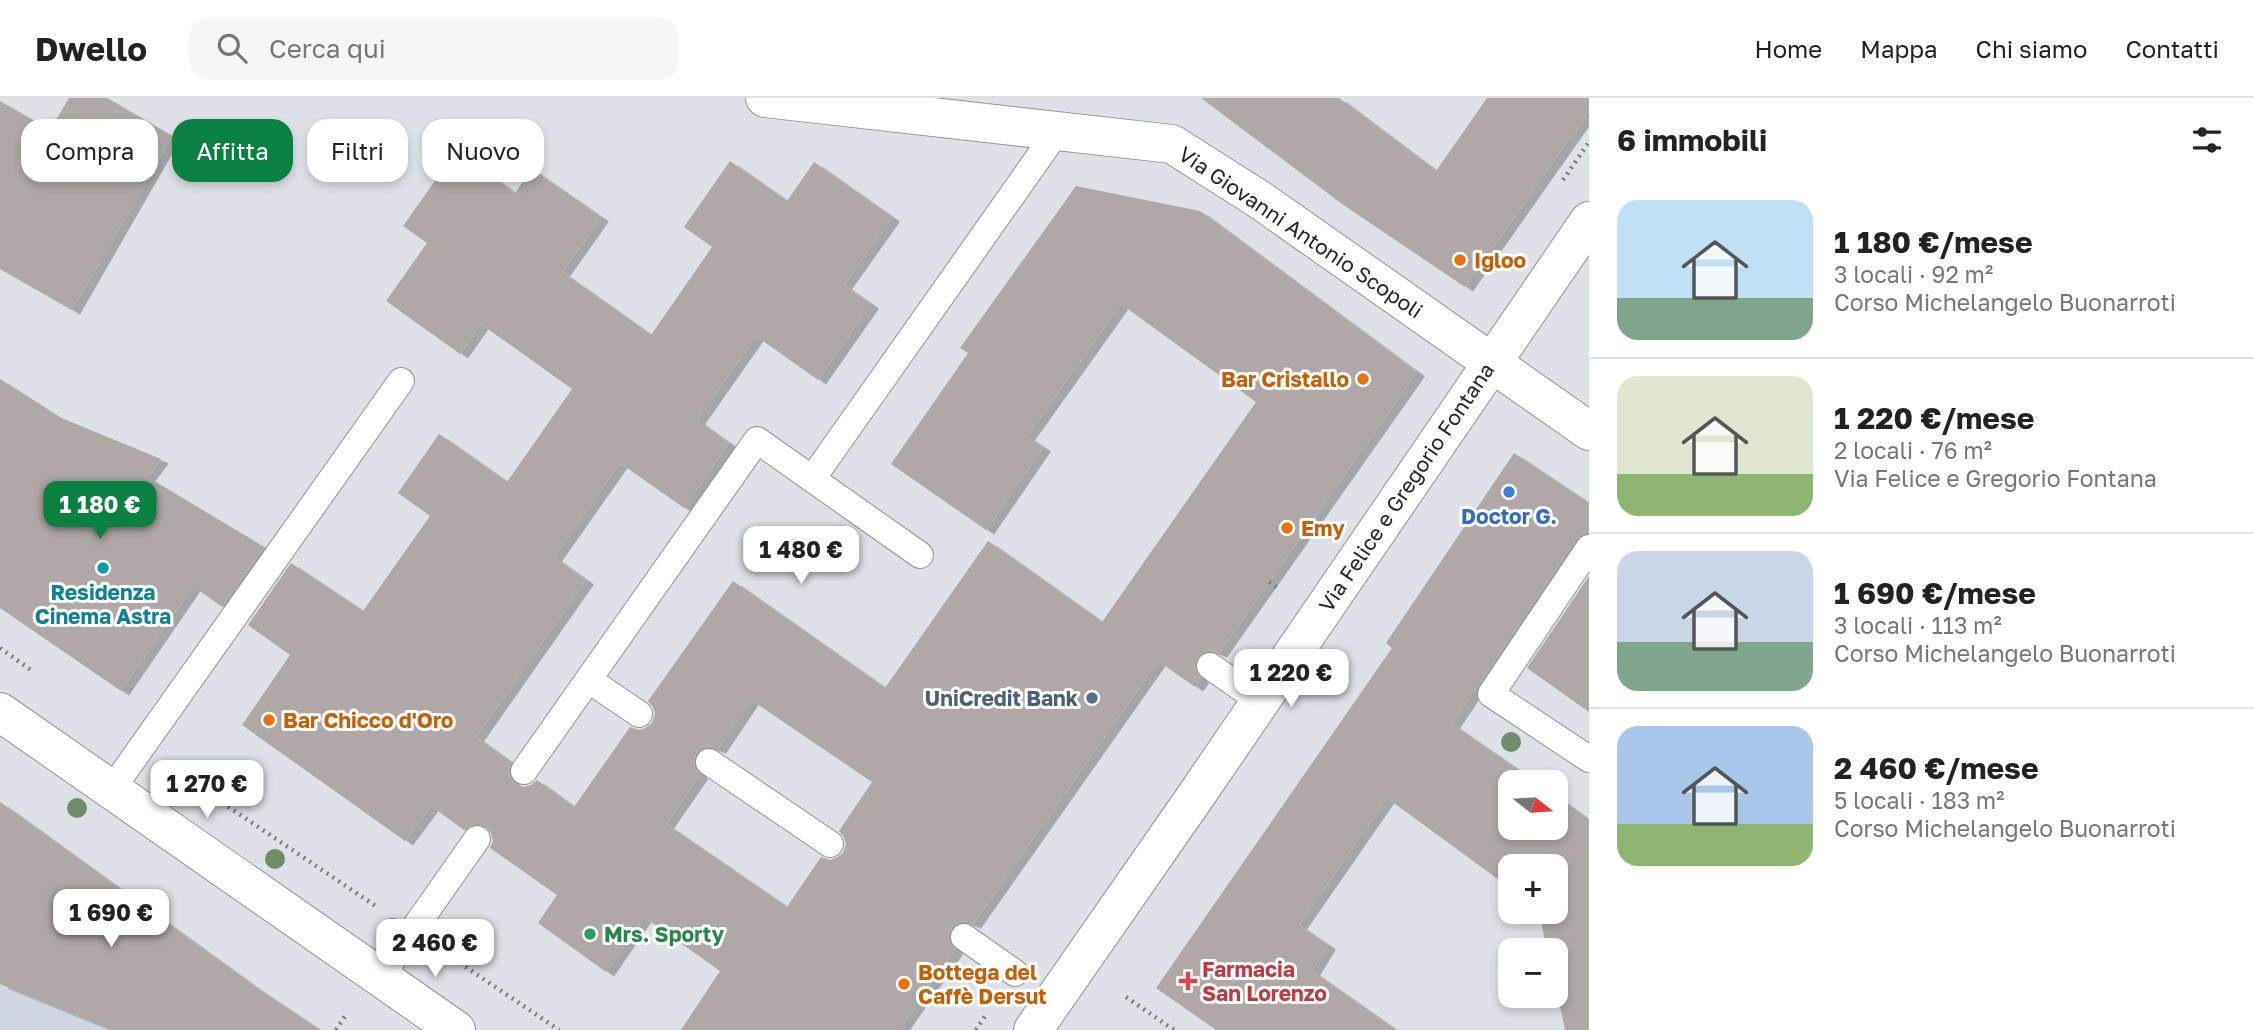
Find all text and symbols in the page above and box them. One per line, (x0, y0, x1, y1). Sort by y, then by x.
search box (189, 17, 679, 80)
text: Dwello (35, 29, 147, 68)
icon: search (213, 29, 251, 67)
text: Cerca qui (269, 33, 386, 64)
text: Home (1754, 34, 1822, 63)
text: Mappa (1860, 34, 1938, 63)
text: Chi siamo (1976, 34, 2087, 63)
text: Contatti (2125, 34, 2219, 63)
chip: Compra (21, 119, 158, 182)
chip: Affitta (172, 119, 293, 182)
chip: Filtri (307, 119, 408, 182)
chip: Nuovo (422, 119, 544, 182)
icon: filters (2188, 121, 2226, 159)
text: 6 immobili (1617, 122, 1767, 158)
street label: Via Giovanni Antonio Scopoli (1174, 141, 1428, 323)
text: 1 180 €/mese (1834, 224, 2033, 260)
icon: home (1673, 228, 1757, 312)
place label: Igloo (1474, 247, 1526, 273)
marker: Igloo (1452, 252, 1468, 268)
text: 3 locali · 92 m² (1834, 260, 1993, 288)
text: Corso Michelangelo Buonarroti (1834, 288, 2176, 316)
street label: Via Felice e Gregorio Fontana (1313, 358, 1499, 616)
place label: Bar Cristallo (1221, 366, 1349, 392)
marker: Bar Cristallo (1355, 371, 1371, 387)
text: 1 220 €/mese (1834, 400, 2035, 436)
icon: home (1673, 404, 1757, 488)
text: 2 locali · 76 m² (1834, 436, 1992, 464)
text: Via Felice e Gregorio Fontana (1834, 464, 2157, 492)
pin: 1 180 € (35, 482, 165, 541)
marker: Doctor G. (1501, 484, 1517, 500)
text: 1 180 € (59, 490, 141, 518)
place label: Doctor G. (1461, 503, 1557, 529)
place label: Emy (1301, 515, 1345, 541)
marker: Emy (1279, 520, 1295, 536)
pin: 1 480 € (736, 526, 866, 586)
text: 1 480 € (759, 535, 843, 563)
marker: Residenza Cinema Astra (95, 560, 111, 576)
text: 1 690 €/mese (1834, 575, 2036, 611)
place label: Residenza Cinema Astra (35, 579, 171, 629)
icon: home (1673, 579, 1757, 663)
text: 3 locali · 113 m² (1834, 611, 2002, 639)
text: Corso Michelangelo Buonarroti (1834, 639, 2176, 667)
pin: 1 220 € (1226, 650, 1356, 709)
text: 1 220 € (1250, 658, 1332, 686)
place label: UniCredit Bank (925, 685, 1078, 711)
marker: UniCredit Bank (1084, 690, 1100, 706)
place label: Bar Chicco d'Oro (283, 707, 453, 733)
marker: Bar Chicco d'Oro (261, 712, 277, 728)
text: 2 460 €/mese (1834, 750, 2039, 786)
icon: home (1673, 754, 1757, 838)
pin: 1 270 € (142, 760, 272, 820)
text: 1 270 € (166, 769, 248, 797)
north arrow (1498, 770, 1568, 840)
map controls (1498, 770, 1568, 1008)
text: 5 locali · 183 m² (1834, 786, 2005, 814)
text: Corso Michelangelo Buonarroti (1834, 814, 2176, 842)
button: + (1498, 854, 1568, 924)
pin: 1 690 € (46, 890, 176, 949)
text: 1 690 € (69, 898, 153, 926)
pin: 2 460 € (370, 920, 500, 979)
place label: Mrs. Sporty (604, 921, 724, 947)
marker: Mrs. Sporty (582, 926, 598, 942)
text: 2 460 € (392, 928, 478, 956)
button: − (1498, 938, 1568, 1008)
place label: Farmacia San Lorenzo (1202, 956, 1327, 1006)
place label: Bottega del Caffè Dersut (918, 959, 1047, 1009)
marker: Farmacia San Lorenzo (1180, 973, 1196, 989)
marker: Bottega del Caffè Dersut (896, 976, 912, 992)

